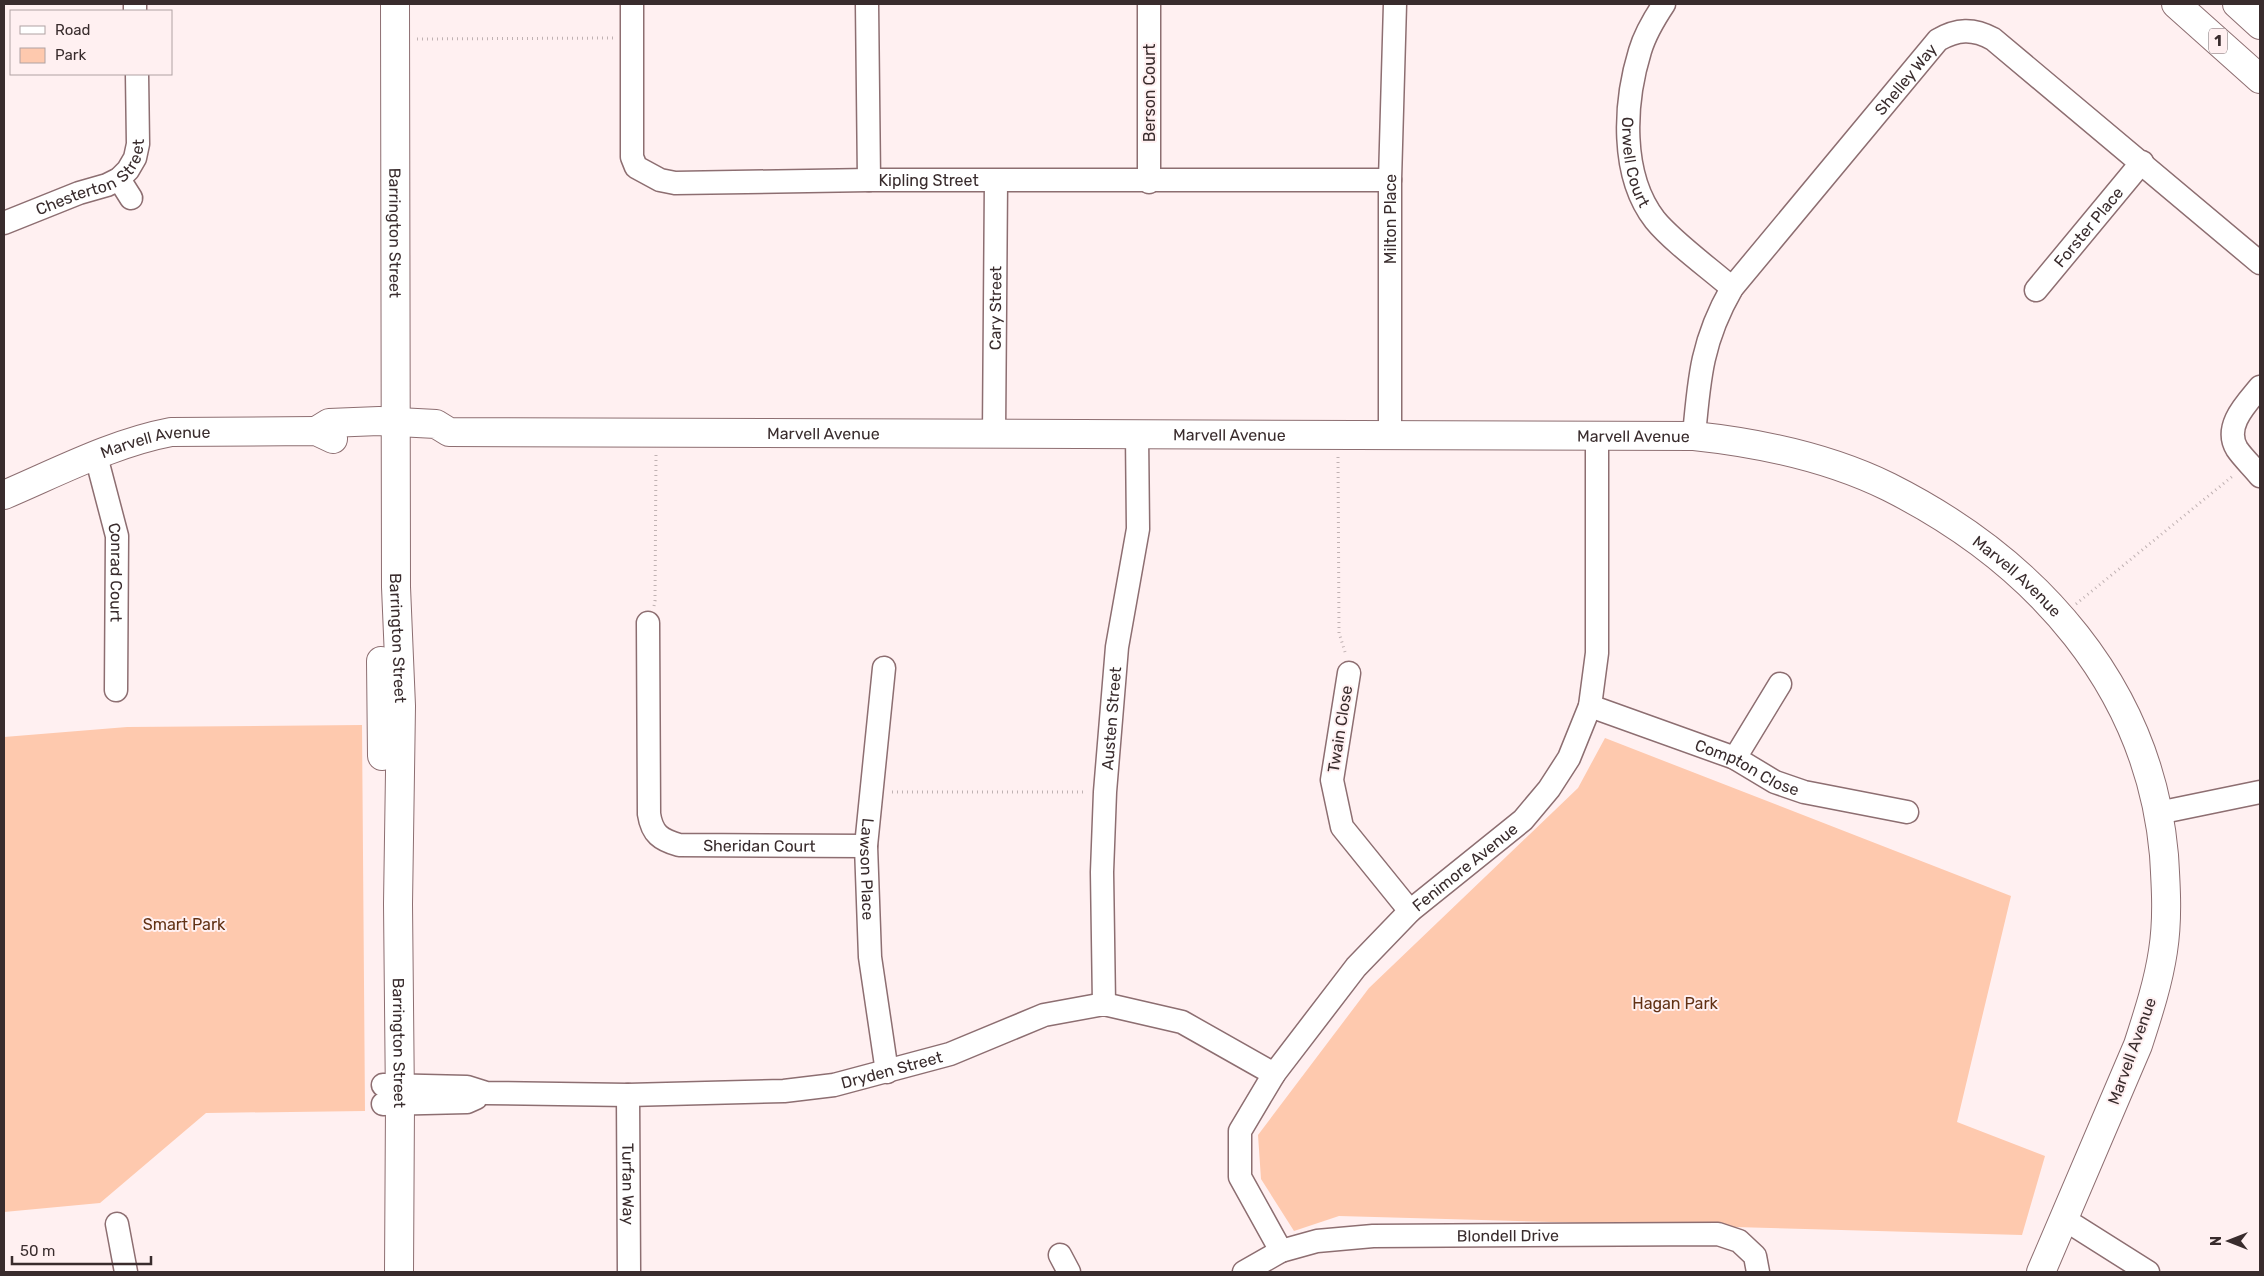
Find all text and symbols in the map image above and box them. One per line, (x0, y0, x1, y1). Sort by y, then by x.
legend (10, 10, 172, 75)
text: Road (55, 21, 91, 39)
road number: 1 (2209, 28, 2227, 54)
street label: Shelley Way (1870, 39, 1941, 119)
street label: Berson Court (1140, 44, 1159, 142)
text: Park (55, 46, 86, 64)
street label: Orwell Court (1619, 117, 1654, 211)
street label: Chesterton Street (33, 139, 148, 219)
street label: Barrington Street (386, 168, 405, 298)
street label: Kipling Street (878, 171, 979, 190)
street label: Milton Place (1380, 174, 1400, 264)
street label: Forster Place (2050, 183, 2127, 271)
street label: Cary Street (985, 266, 1005, 350)
street label: Marvell Avenue (98, 422, 210, 462)
street label: Marvell Avenue (767, 424, 880, 443)
street label: Marvell Avenue (1173, 425, 1286, 444)
street label: Marvell Avenue (1577, 426, 1690, 445)
street label: Conrad Court (104, 521, 127, 622)
street label: Marvell Avenue (1969, 531, 2065, 621)
street label: Barrington Street (386, 573, 410, 703)
street label: Austen Street (1097, 666, 1125, 771)
street label: Twain Close (1324, 684, 1356, 774)
street label: Compton Close (1692, 735, 1802, 799)
street label: Lawson Place (856, 817, 878, 921)
street label: Fenimore Avenue (1408, 819, 1521, 915)
street label: Sheridan Court (703, 836, 816, 855)
park label: Smart Park (143, 915, 226, 934)
street label: Barrington Street (389, 978, 410, 1108)
park label: Hagan Park (1632, 994, 1719, 1013)
street label: Marvell Avenue (2104, 995, 2160, 1107)
street label: Dryden Street (839, 1047, 944, 1092)
street label: Turfan Way (619, 1143, 638, 1225)
north arrow (2204, 1216, 2254, 1266)
street label: Blondell Drive (1457, 1225, 1559, 1245)
scale bar (12, 1234, 151, 1266)
text: N (2208, 1236, 2225, 1246)
text: 50 m (20, 1242, 55, 1260)

